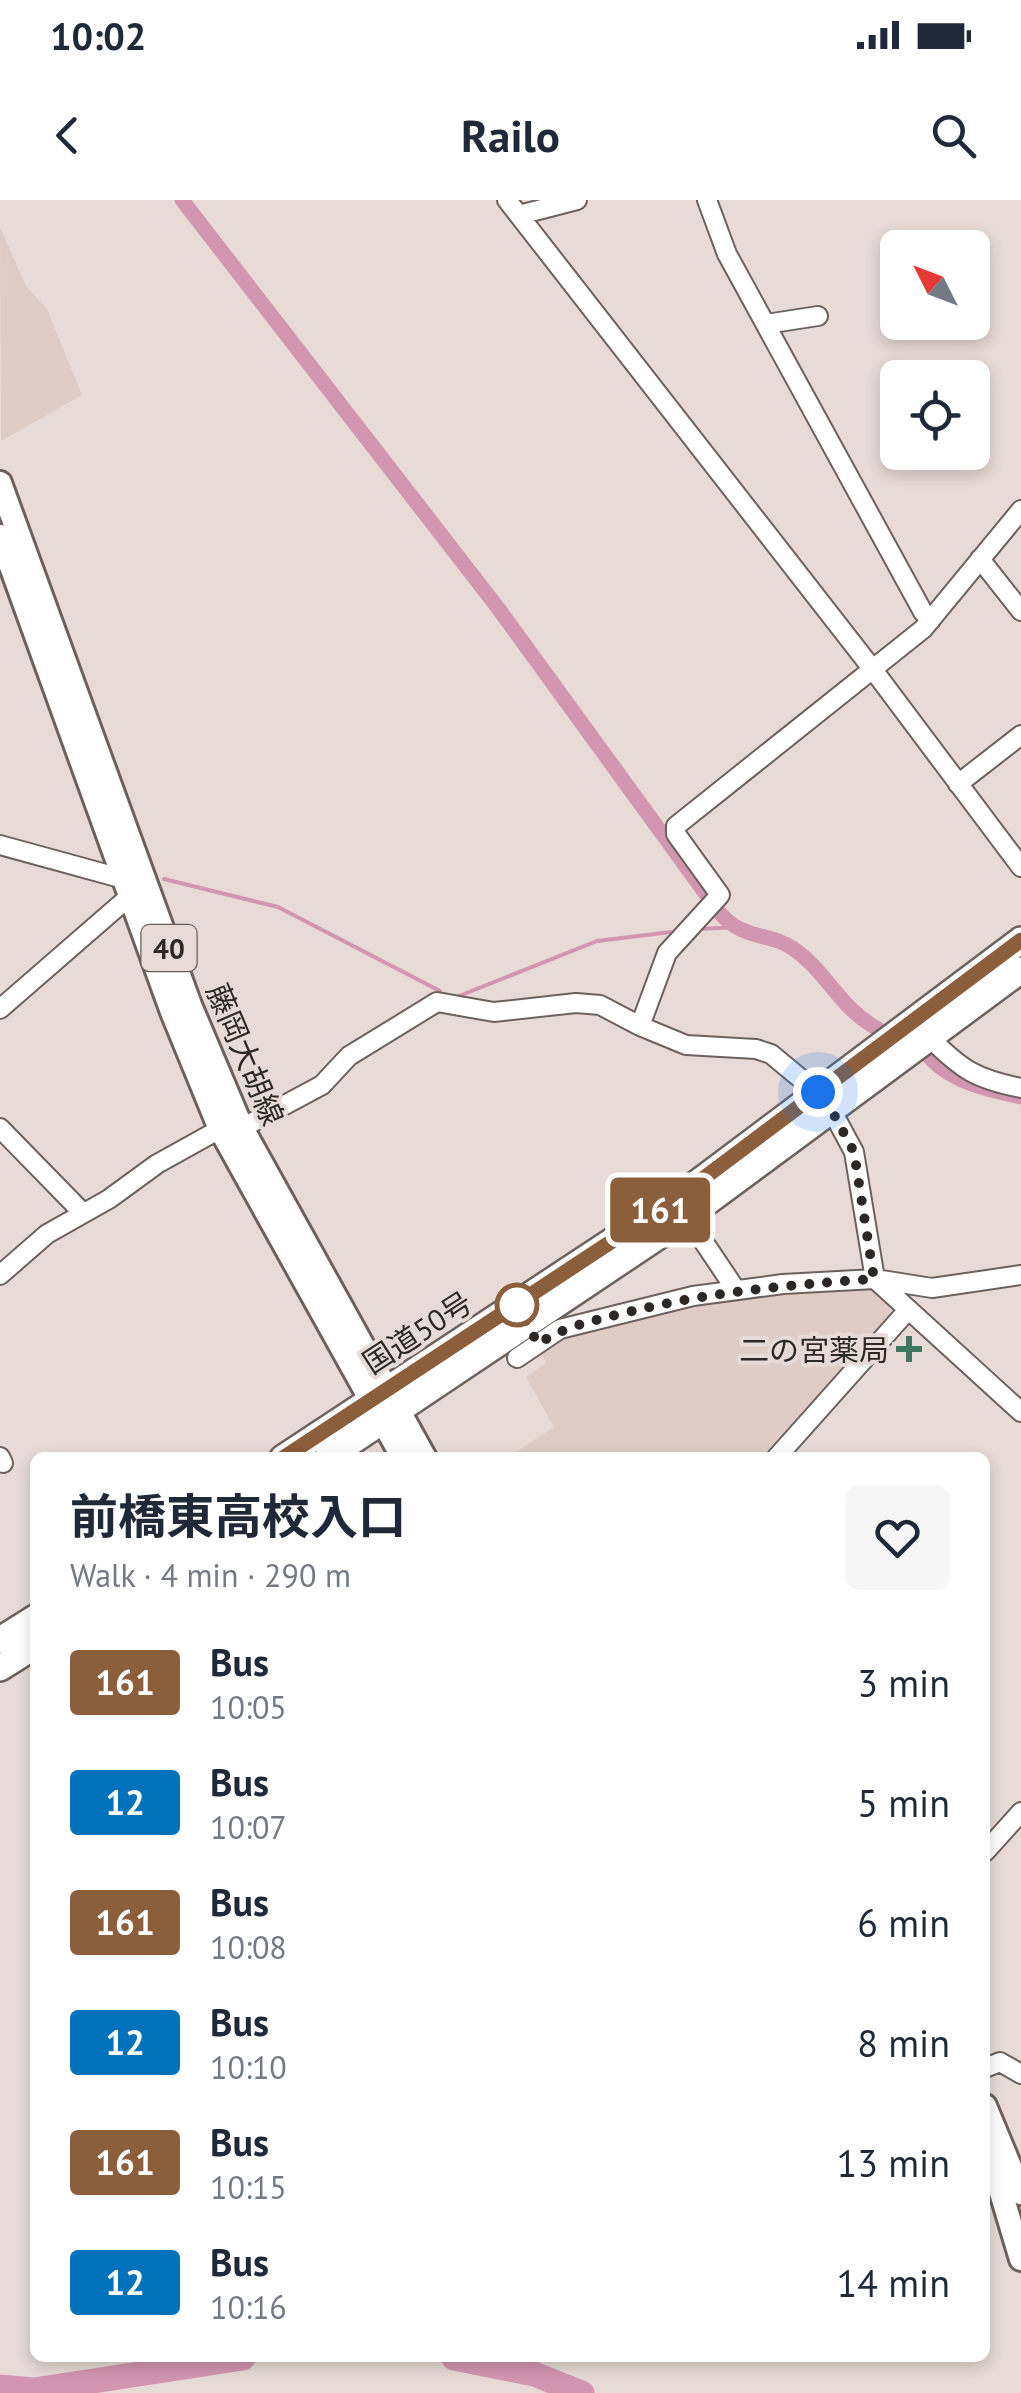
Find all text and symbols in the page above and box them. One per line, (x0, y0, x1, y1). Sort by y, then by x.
text: 10:02 (50, 11, 146, 60)
text: Railo (461, 106, 560, 164)
icon: back (40, 108, 95, 163)
icon: search (926, 108, 981, 163)
north arrow (880, 230, 990, 340)
map controls (880, 230, 990, 470)
button: locate (880, 360, 990, 470)
road number: 40 (142, 925, 196, 971)
street label: 藤岡大胡線 (199, 977, 293, 1131)
your location (793, 1067, 843, 1117)
line badge: 161 (602, 1178, 718, 1242)
text: 161 (630, 1187, 690, 1233)
street label: 国道50号 (355, 1282, 479, 1382)
unlabelled marker (496, 1284, 538, 1326)
place label: 二の宮薬局 (739, 1330, 889, 1369)
marker: 二の宮薬局 (898, 1338, 920, 1360)
text: 前橋東高校入口 (70, 1485, 406, 1547)
button: heart (845, 1485, 950, 1590)
text: Walk · 4 min · 290 m (70, 1554, 351, 1596)
text: Bus (210, 1637, 269, 1686)
text: 3 min (857, 1658, 950, 1707)
text: 161 (95, 1659, 155, 1705)
text: 10:05 (210, 1686, 287, 1728)
text: Bus (210, 1757, 269, 1806)
text: 5 min (857, 1778, 950, 1827)
text: 12 (105, 1779, 145, 1825)
text: 10:07 (210, 1806, 287, 1848)
text: Bus (210, 1877, 269, 1926)
text: 6 min (857, 1898, 950, 1947)
text: 161 (95, 1899, 155, 1945)
text: 10:08 (210, 1926, 287, 1968)
text: Bus (210, 1997, 269, 2046)
text: 8 min (857, 2018, 950, 2067)
text: 12 (105, 2019, 145, 2065)
text: 10:10 (210, 2046, 287, 2088)
text: Bus (210, 2117, 269, 2166)
text: 13 min (837, 2138, 950, 2187)
text: 161 (95, 2139, 155, 2185)
text: 10:15 (210, 2166, 287, 2208)
text: Bus (210, 2237, 269, 2286)
text: 14 min (837, 2258, 950, 2307)
text: 12 (105, 2259, 145, 2305)
text: 10:16 (210, 2286, 287, 2328)

